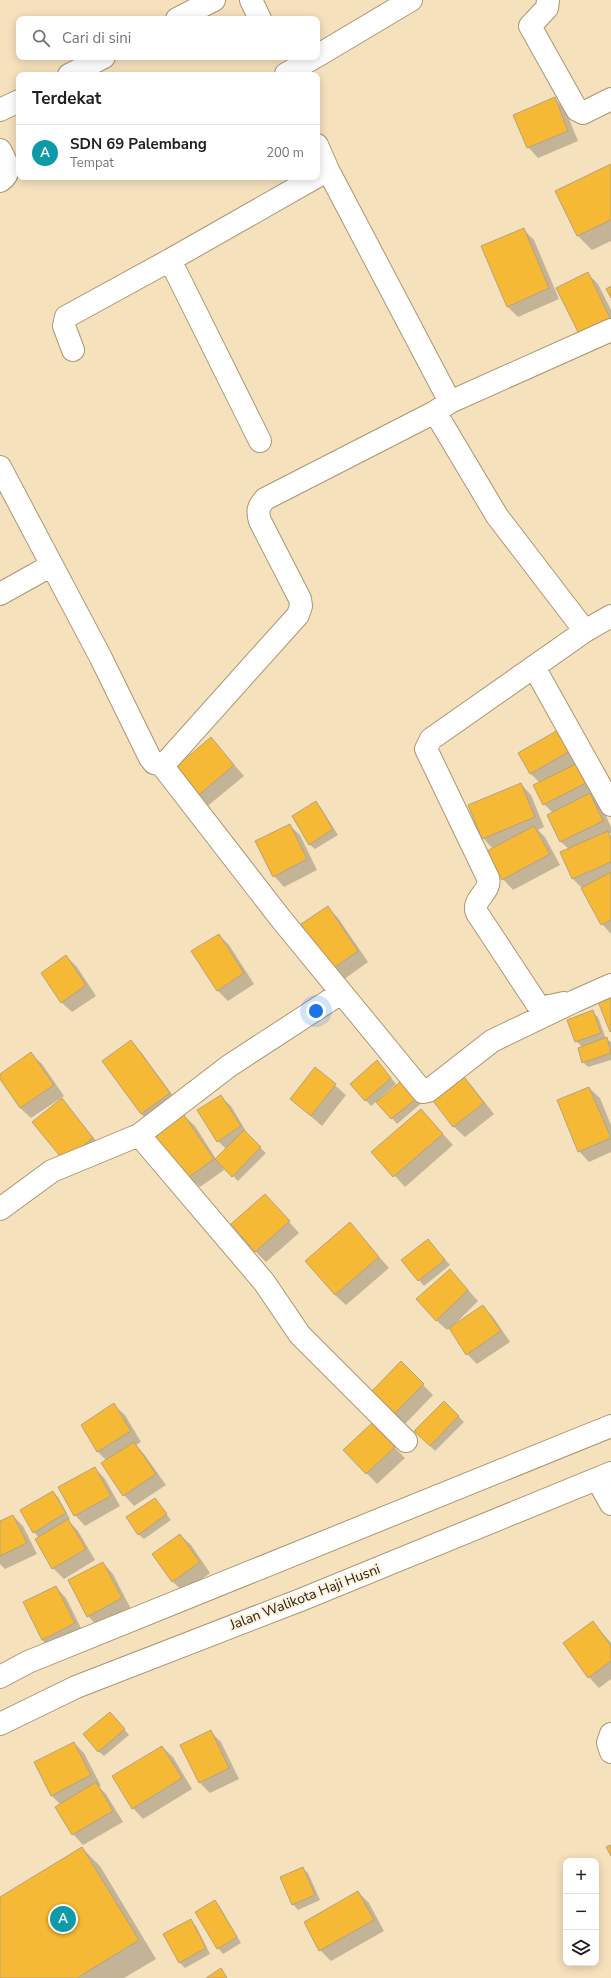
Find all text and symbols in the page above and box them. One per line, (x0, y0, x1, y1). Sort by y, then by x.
search box (16, 16, 320, 60)
icon: search (30, 27, 52, 49)
text: Cari di sini (62, 28, 131, 48)
text: Terdekat (32, 87, 101, 110)
text: SDN 69 Palembang (70, 134, 207, 154)
text: A (40, 144, 50, 162)
text: 200 m (266, 144, 304, 162)
text: Tempat (70, 154, 114, 172)
your location (306, 1001, 326, 1021)
street label: Jalan Walikota Haji Husni (226, 1560, 383, 1635)
map controls (563, 1858, 599, 1966)
button: + (563, 1858, 599, 1894)
button: − (563, 1894, 599, 1930)
pin: A (50, 1904, 76, 1934)
button: layers (563, 1930, 599, 1966)

